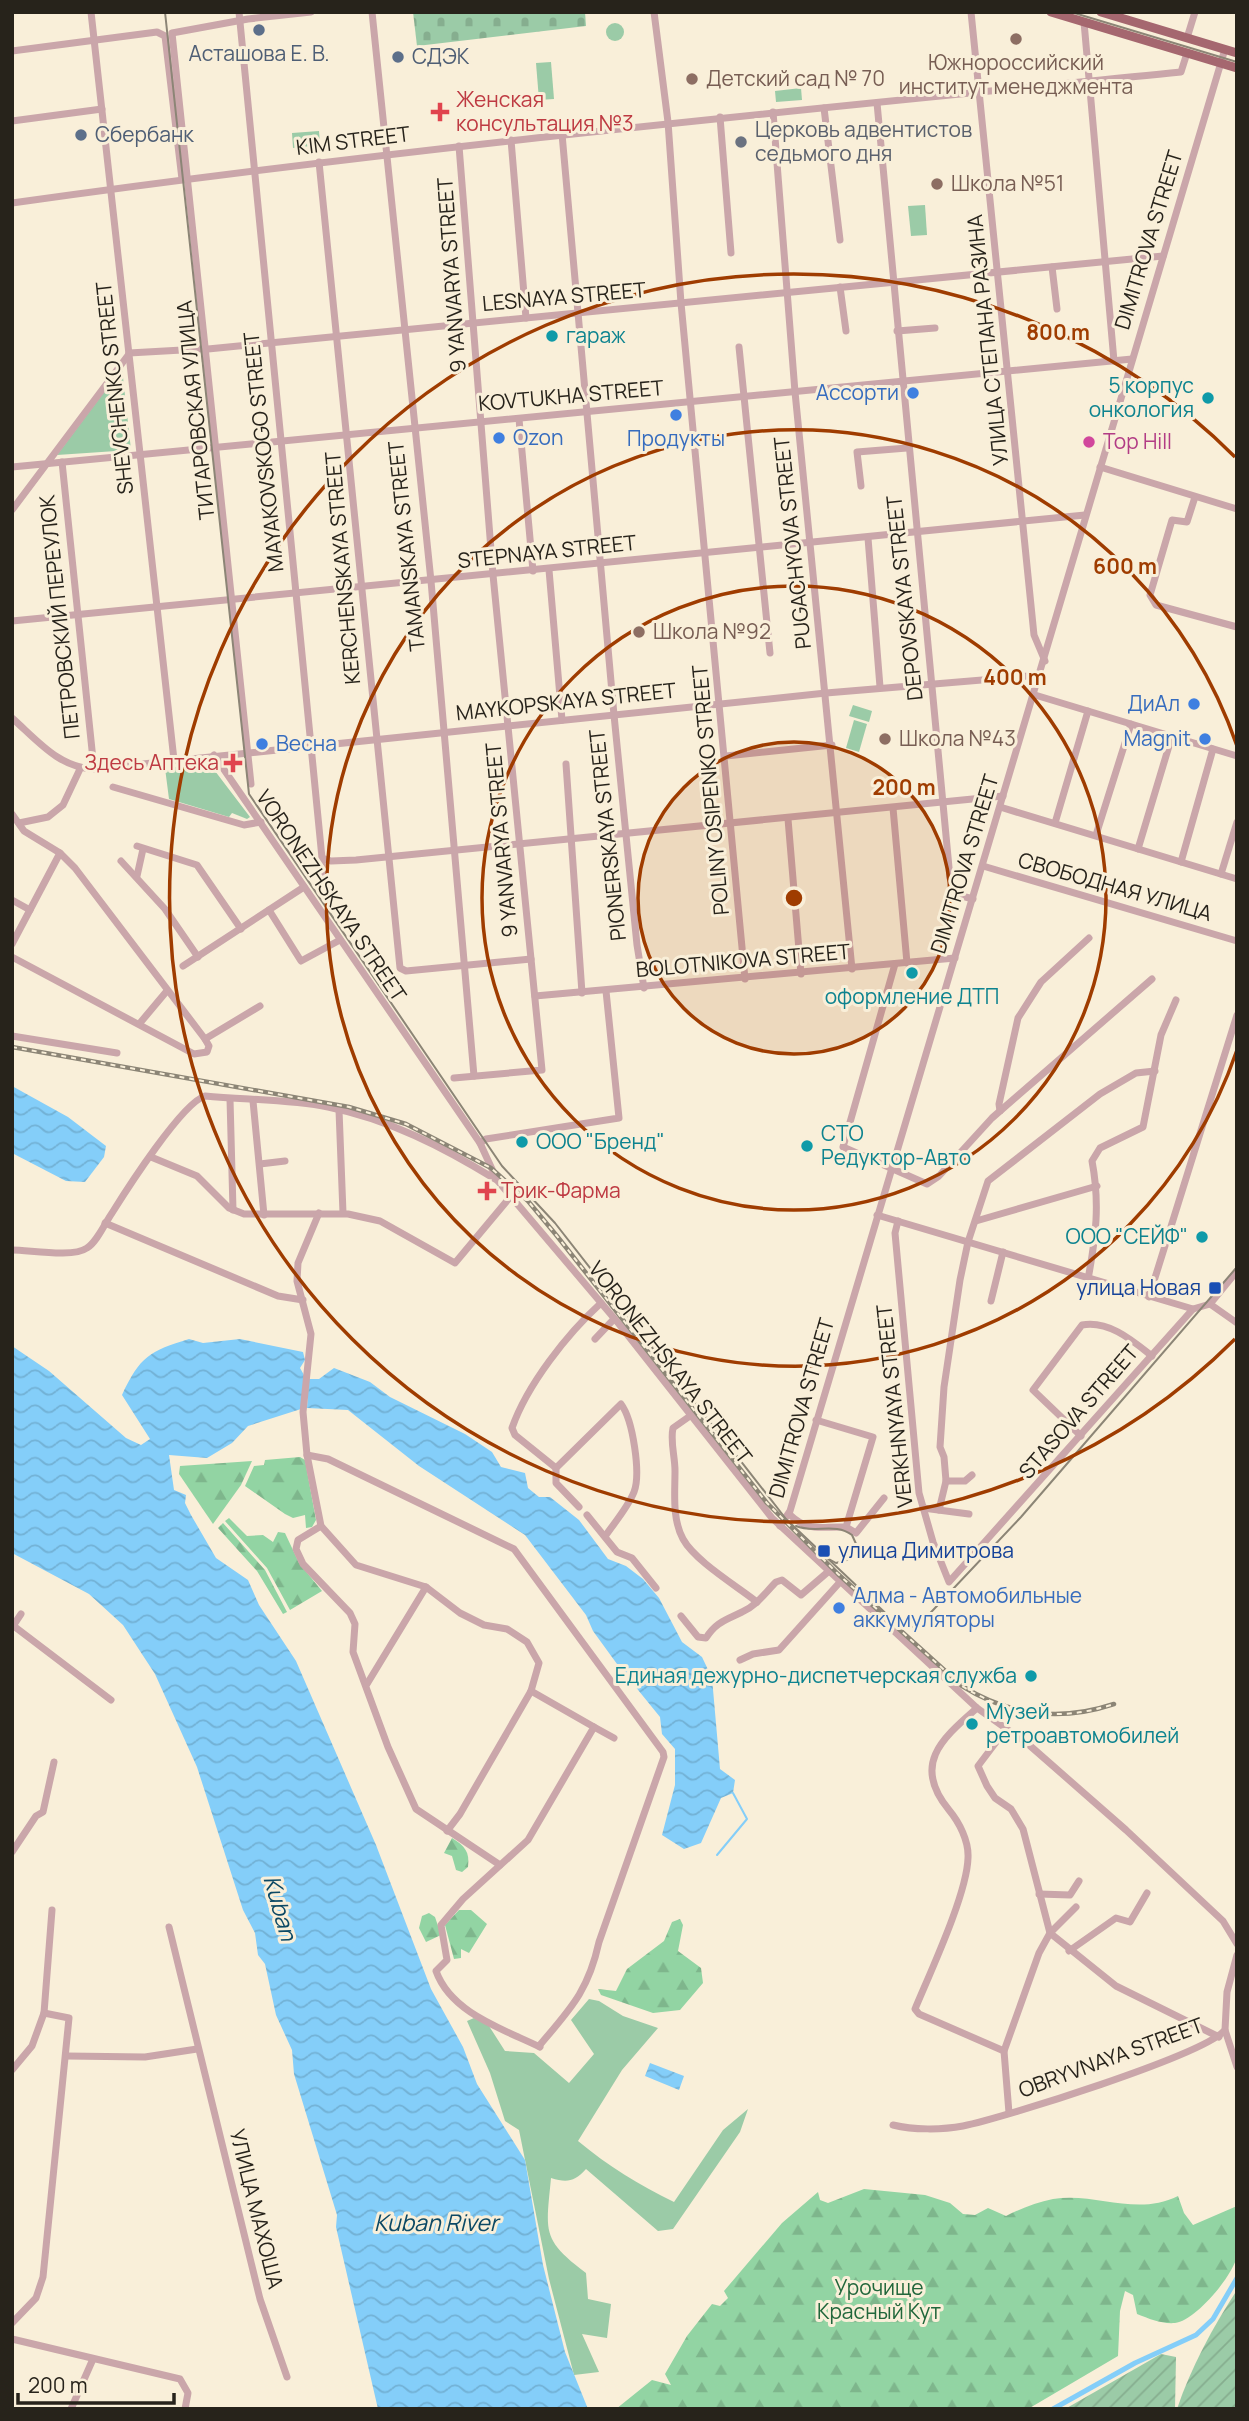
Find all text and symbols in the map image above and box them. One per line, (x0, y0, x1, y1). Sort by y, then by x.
marker: Асташова Е. В. (251, 22, 267, 38)
marker: Южнороссийский институт менеджмента (1008, 31, 1024, 47)
place label: Асташова Е. В. (188, 39, 330, 67)
place label: СДЭК (412, 42, 470, 70)
place label: Южнороссийский институт менеджмента (899, 48, 1133, 100)
marker: СДЭК (390, 49, 406, 65)
place label: Детский сад № 70 (706, 64, 885, 92)
marker: Детский сад № 70 (684, 71, 700, 87)
place label: Женская консультация №3 (456, 85, 634, 137)
marker: Женская консультация №3 (430, 102, 450, 122)
place label: Церковь адвентистов седьмого дня (755, 115, 972, 167)
street label: KIM STREET (294, 119, 412, 161)
place label: Сбербанк (95, 120, 194, 148)
marker: Сбербанк (73, 127, 89, 143)
marker: Церковь адвентистов седьмого дня (733, 134, 749, 150)
street label: DIMITROVA STREET (1107, 146, 1189, 333)
place label: Школа №51 (951, 169, 1064, 197)
street label: 9 YANVARYA STREET (430, 176, 472, 374)
marker: Школа №51 (929, 176, 945, 192)
street label: УЛИЦА СТЕПАНА РАЗИНА (960, 213, 1014, 467)
street label: LESNAYA STREET (481, 275, 647, 317)
street label: SHEVCHENKO STREET (89, 280, 139, 496)
street label: ТИТАРОВСКАЯ УЛИЦА (170, 299, 220, 521)
text: 800 m (1026, 318, 1090, 346)
place label: гараж (566, 321, 626, 349)
marker: гараж (544, 328, 560, 344)
street label: MAYAKOVSKOGO STREET (236, 330, 290, 573)
place label: 5 корпус онкология (1089, 371, 1194, 423)
street label: KOVTUKHA STREET (477, 373, 665, 417)
place label: Ассорти (816, 378, 899, 406)
marker: Ассорти (905, 385, 921, 401)
marker: 5 корпус онкология (1200, 390, 1216, 406)
marker: Продукты (668, 407, 684, 423)
place label: Ozon (513, 423, 563, 451)
place label: Продукты (627, 424, 725, 452)
place label: Top Hill (1103, 427, 1172, 455)
marker: Ozon (491, 430, 507, 446)
marker: Top Hill (1081, 434, 1097, 450)
street label: PUGACHYOVA STREET (767, 435, 817, 651)
street label: TAMANSKAYA STREET (381, 439, 431, 653)
street label: KERCHENSKAYA STREET (318, 450, 366, 686)
street label: ПЕТРОВСКИЙ ПЕРЕУЛОК (32, 493, 86, 741)
street label: DEPOVSKAYA STREET (879, 494, 929, 702)
street label: STEPNAYA STREET (456, 528, 638, 574)
text: 600 m (1093, 552, 1157, 580)
place label: Школа №92 (653, 617, 771, 645)
marker: Школа №92 (631, 624, 647, 640)
street label: POLINY OSIPENKO STREET (685, 663, 735, 916)
text: 400 m (983, 663, 1047, 691)
street label: MAYKOPSKAYA STREET (454, 675, 678, 726)
place label: ДиАл (1127, 689, 1180, 717)
marker: ДиАл (1186, 696, 1202, 712)
place label: Школа №43 (899, 724, 1016, 752)
place label: Magnit (1123, 724, 1191, 752)
street label: PIONERSKAYA STREET (582, 727, 632, 942)
place label: Весна (276, 729, 337, 757)
marker: Школа №43 (877, 731, 893, 747)
marker: Magnit (1197, 731, 1213, 747)
marker: Весна (254, 736, 270, 752)
street label: 9 YANVARYA STREET (478, 741, 523, 939)
place label: Здесь Аптека (84, 748, 219, 776)
marker: Здесь Аптека (225, 755, 241, 771)
street label: DIMITROVA STREET (923, 770, 1005, 957)
text: 200 m (872, 773, 936, 801)
street label: VORONEZHSKAYA STREET (250, 784, 414, 1007)
street label: СВОБОДНАЯ УЛИЦА (1015, 845, 1215, 927)
centre of rings (782, 886, 806, 910)
street label: BOLOTNIKOVA STREET (635, 937, 852, 983)
marker: оформление ДТП (904, 965, 920, 981)
place label: оформление ДТП (825, 982, 999, 1010)
place label: СТО Редуктор-Авто (821, 1119, 971, 1171)
place label: ООО "Бренд" (536, 1127, 665, 1155)
marker: ООО "Бренд" (514, 1134, 530, 1150)
marker: СТО Редуктор-Авто (799, 1138, 815, 1154)
place label: Трик-Фарма (501, 1176, 621, 1204)
marker: Трик-Фарма (479, 1183, 495, 1199)
place label: ООО "СЕЙФ" (1065, 1222, 1188, 1250)
marker: ООО "СЕЙФ" (1194, 1229, 1210, 1245)
street label: VORONEZHSKAYA STREET (583, 1255, 759, 1470)
place label: улица Новая (1076, 1273, 1201, 1301)
marker: улица Новая (1207, 1280, 1223, 1296)
street label: VERKHNYAYA STREET (869, 1303, 919, 1509)
street label: DIMITROVA STREET (762, 1314, 840, 1501)
street label: STASOVA STREET (1012, 1338, 1145, 1484)
place label: улица Димитрова (838, 1536, 1014, 1564)
marker: улица Димитрова (816, 1543, 832, 1559)
place label: Алма - Автомобильные аккумуляторы (853, 1581, 1082, 1633)
marker: Алма - Автомобильные аккумуляторы (831, 1600, 847, 1616)
place label: Единая дежурно-диспетчерская служба (615, 1661, 1017, 1689)
marker: Единая дежурно-диспетчерская служба (1023, 1668, 1039, 1684)
place label: Музей ретроавтомобилей (986, 1697, 1179, 1749)
marker: Музей ретроавтомобилей (964, 1716, 980, 1732)
water label: Kuban (256, 1871, 306, 1945)
street label: OBRYVNAYA STREET (1014, 2010, 1207, 2104)
street label: УЛИЦА МАХОША (224, 2126, 290, 2292)
water label: Kuban River (374, 2206, 501, 2238)
park label: Урочище Красный Кут (817, 2273, 941, 2325)
scale bar (18, 2362, 173, 2406)
text: 200 m (28, 2371, 88, 2399)

